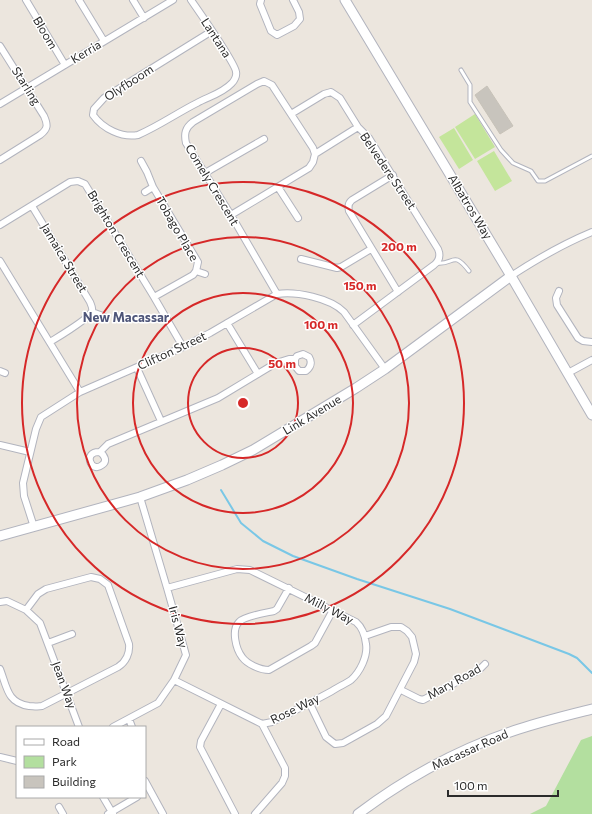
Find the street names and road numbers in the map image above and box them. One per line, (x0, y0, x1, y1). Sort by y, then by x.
street label: Bloom (31, 14, 61, 51)
street label: Lantana (199, 15, 235, 60)
street label: Kerria (68, 37, 103, 66)
street label: Olyfboom (101, 61, 156, 103)
street label: Starling (10, 64, 44, 108)
street label: Belvedere Street (358, 129, 420, 212)
street label: Comely Crescent (183, 141, 243, 228)
street label: Albatros Way (446, 172, 496, 241)
street label: Brighton Crescent (85, 188, 148, 280)
street label: Tobago Place (154, 194, 202, 263)
street label: Jamaica Street (38, 220, 91, 295)
street label: Clifton Street (135, 328, 208, 372)
street label: Link Avenue (280, 391, 343, 437)
street label: Milly Way (303, 590, 356, 626)
street label: Iris Way (167, 604, 191, 649)
street label: Jean Way (49, 659, 80, 711)
street label: Mary Road (424, 661, 483, 702)
street label: Rose Way (268, 690, 321, 726)
street label: Macassar Road (429, 726, 510, 772)

